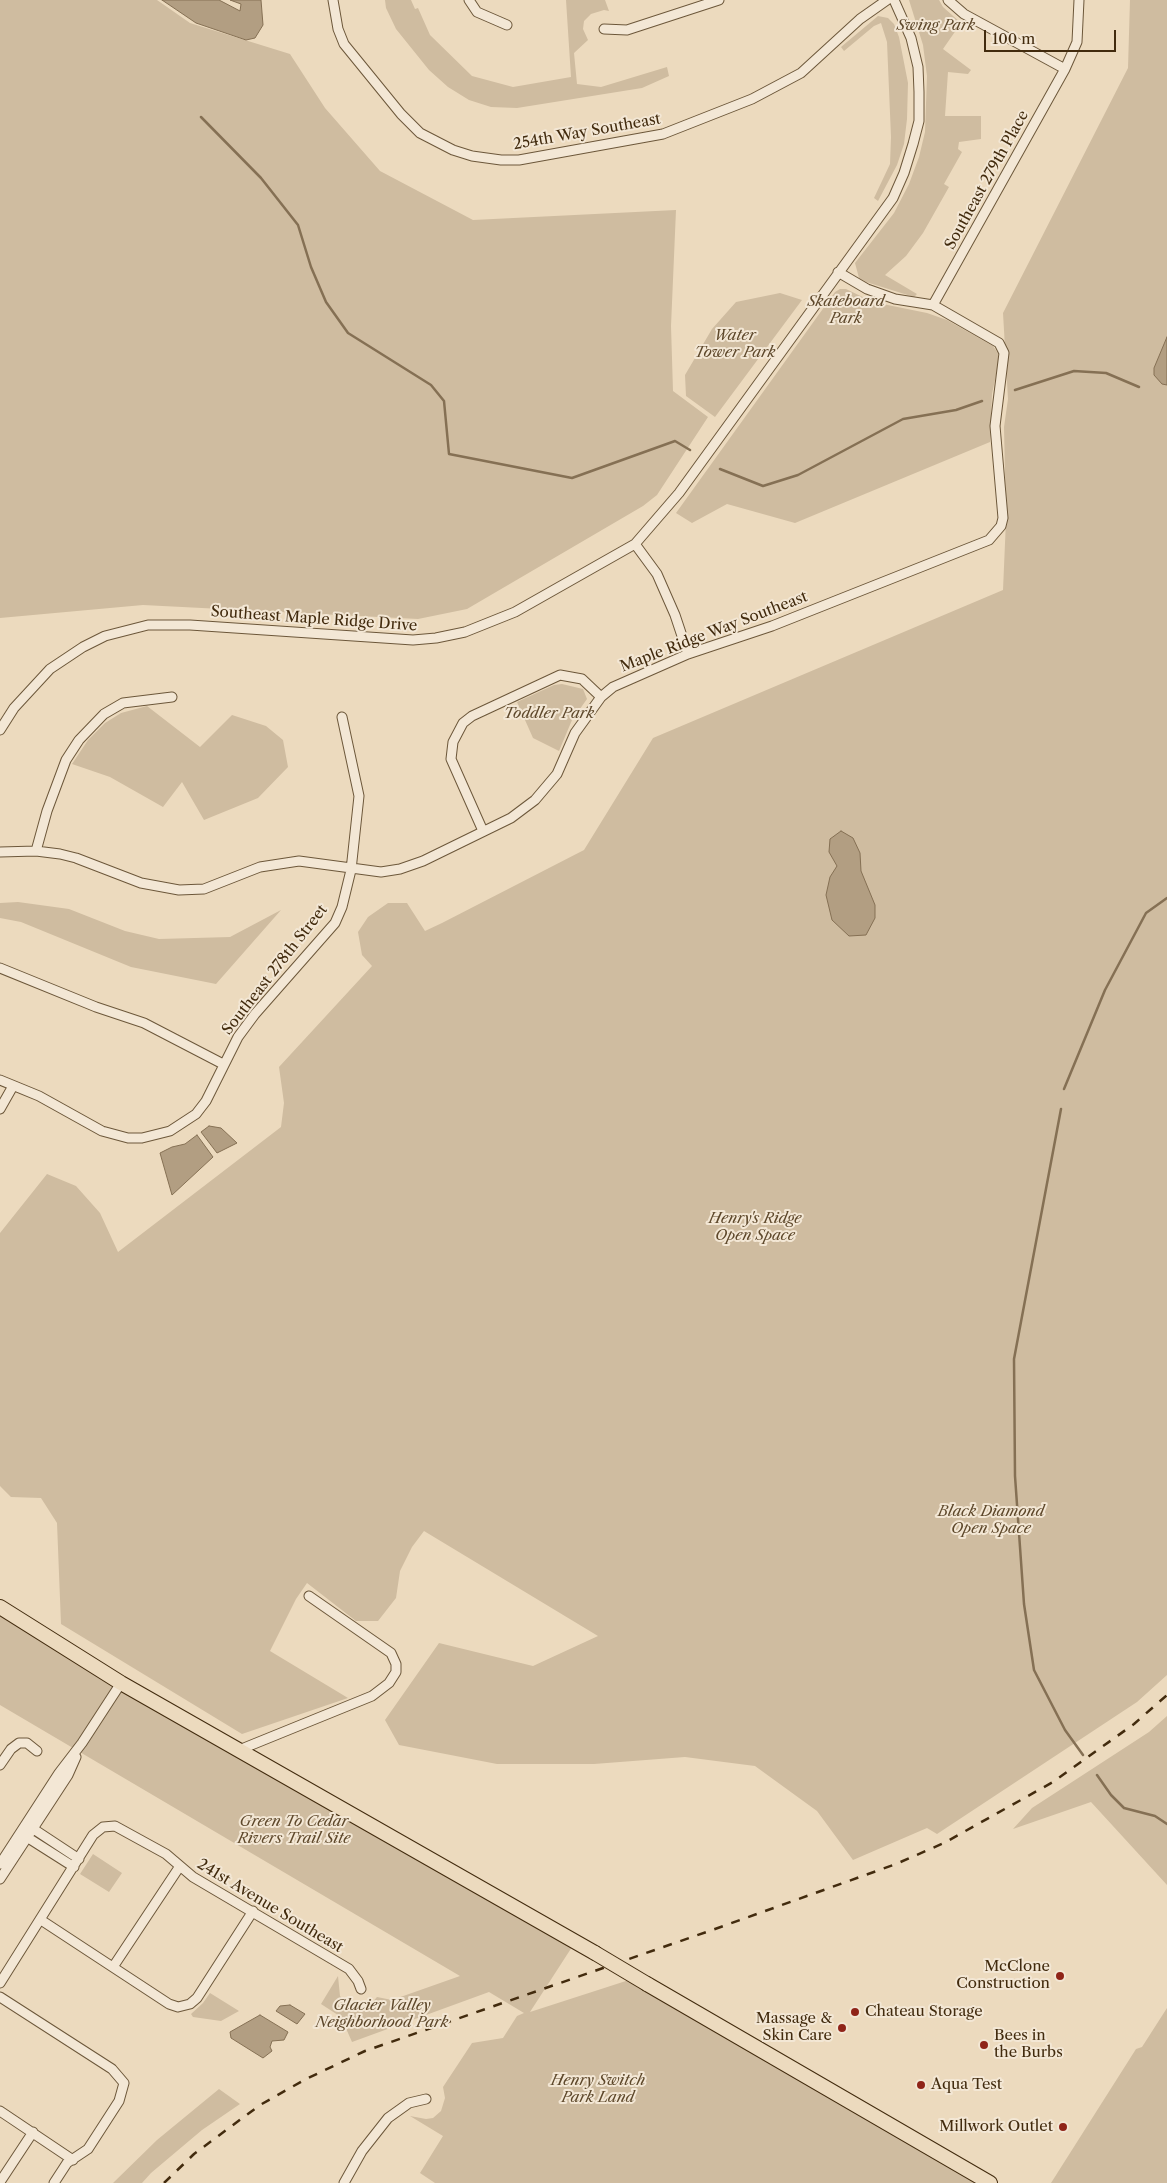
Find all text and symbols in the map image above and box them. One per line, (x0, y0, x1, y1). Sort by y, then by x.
park label: Swing Park (897, 17, 975, 35)
scale bar (987, 20, 1120, 52)
text: 100 m (992, 29, 1035, 48)
street label: Southeast 279th Place (941, 107, 1033, 253)
street label: 254th Way Southeast (512, 110, 662, 154)
park label: Skateboard Park (807, 293, 885, 328)
park label: Water Tower Park (694, 327, 776, 362)
street label: Maple Ridge Way Southeast (618, 588, 810, 676)
street label: Southeast Maple Ridge Drive (210, 603, 418, 635)
park label: Toddler Park (504, 705, 594, 723)
street label: Southeast 278th Street (219, 901, 331, 1039)
park label: Henry's Ridge Open Space (708, 1210, 802, 1245)
park label: Black Diamond Open Space (938, 1503, 1044, 1538)
park label: Green To Cedar Rivers Trail Site (237, 1813, 351, 1848)
street label: 241st Avenue Southeast (194, 1855, 346, 1957)
place label: McClone Construction (956, 1958, 1050, 1993)
marker: McClone Construction (1054, 1970, 1066, 1982)
park label: Glacier Valley Neighborhood Park (316, 1997, 448, 2032)
place label: Chateau Storage (865, 2003, 983, 2021)
marker: Chateau Storage (849, 2006, 861, 2018)
place label: Massage & Skin Care (756, 2010, 832, 2045)
marker: Massage & Skin Care (836, 2022, 848, 2034)
place label: Bees in the Burbs (994, 2027, 1063, 2062)
marker: Bees in the Burbs (978, 2039, 990, 2051)
park label: Henry Switch Park Land (551, 2072, 645, 2107)
place label: Aqua Test (931, 2076, 1002, 2094)
marker: Aqua Test (915, 2079, 927, 2091)
place label: Millwork Outlet (939, 2118, 1053, 2136)
marker: Millwork Outlet (1057, 2121, 1069, 2133)

